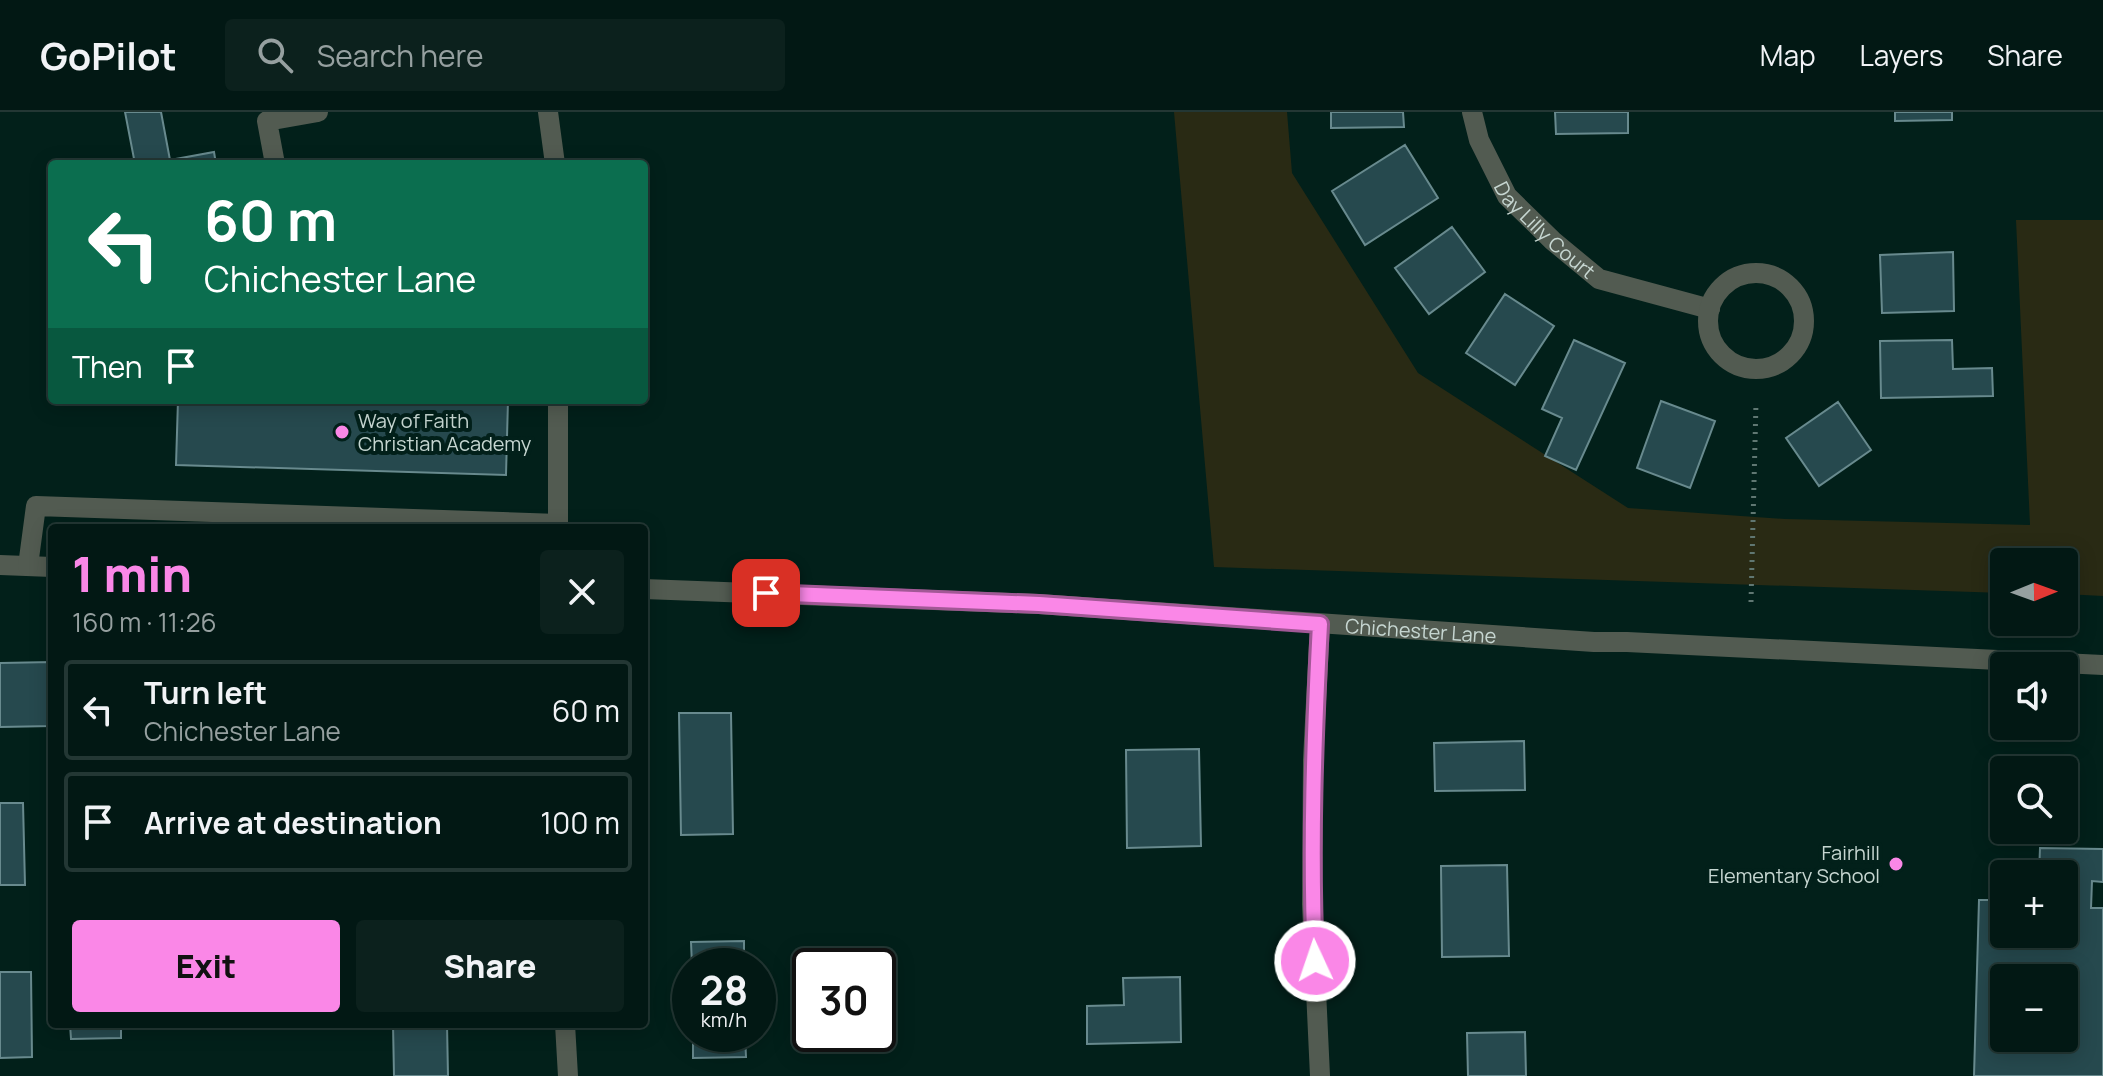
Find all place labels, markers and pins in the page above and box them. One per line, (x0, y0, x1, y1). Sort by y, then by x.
place label: Way of Faith Christian Academy (358, 407, 532, 457)
marker: Way of Faith Christian Academy (333, 423, 351, 441)
pin (732, 559, 800, 627)
place label: Fairhill Elementary School (1708, 839, 1880, 889)
marker: Fairhill Elementary School (1887, 855, 1905, 873)

